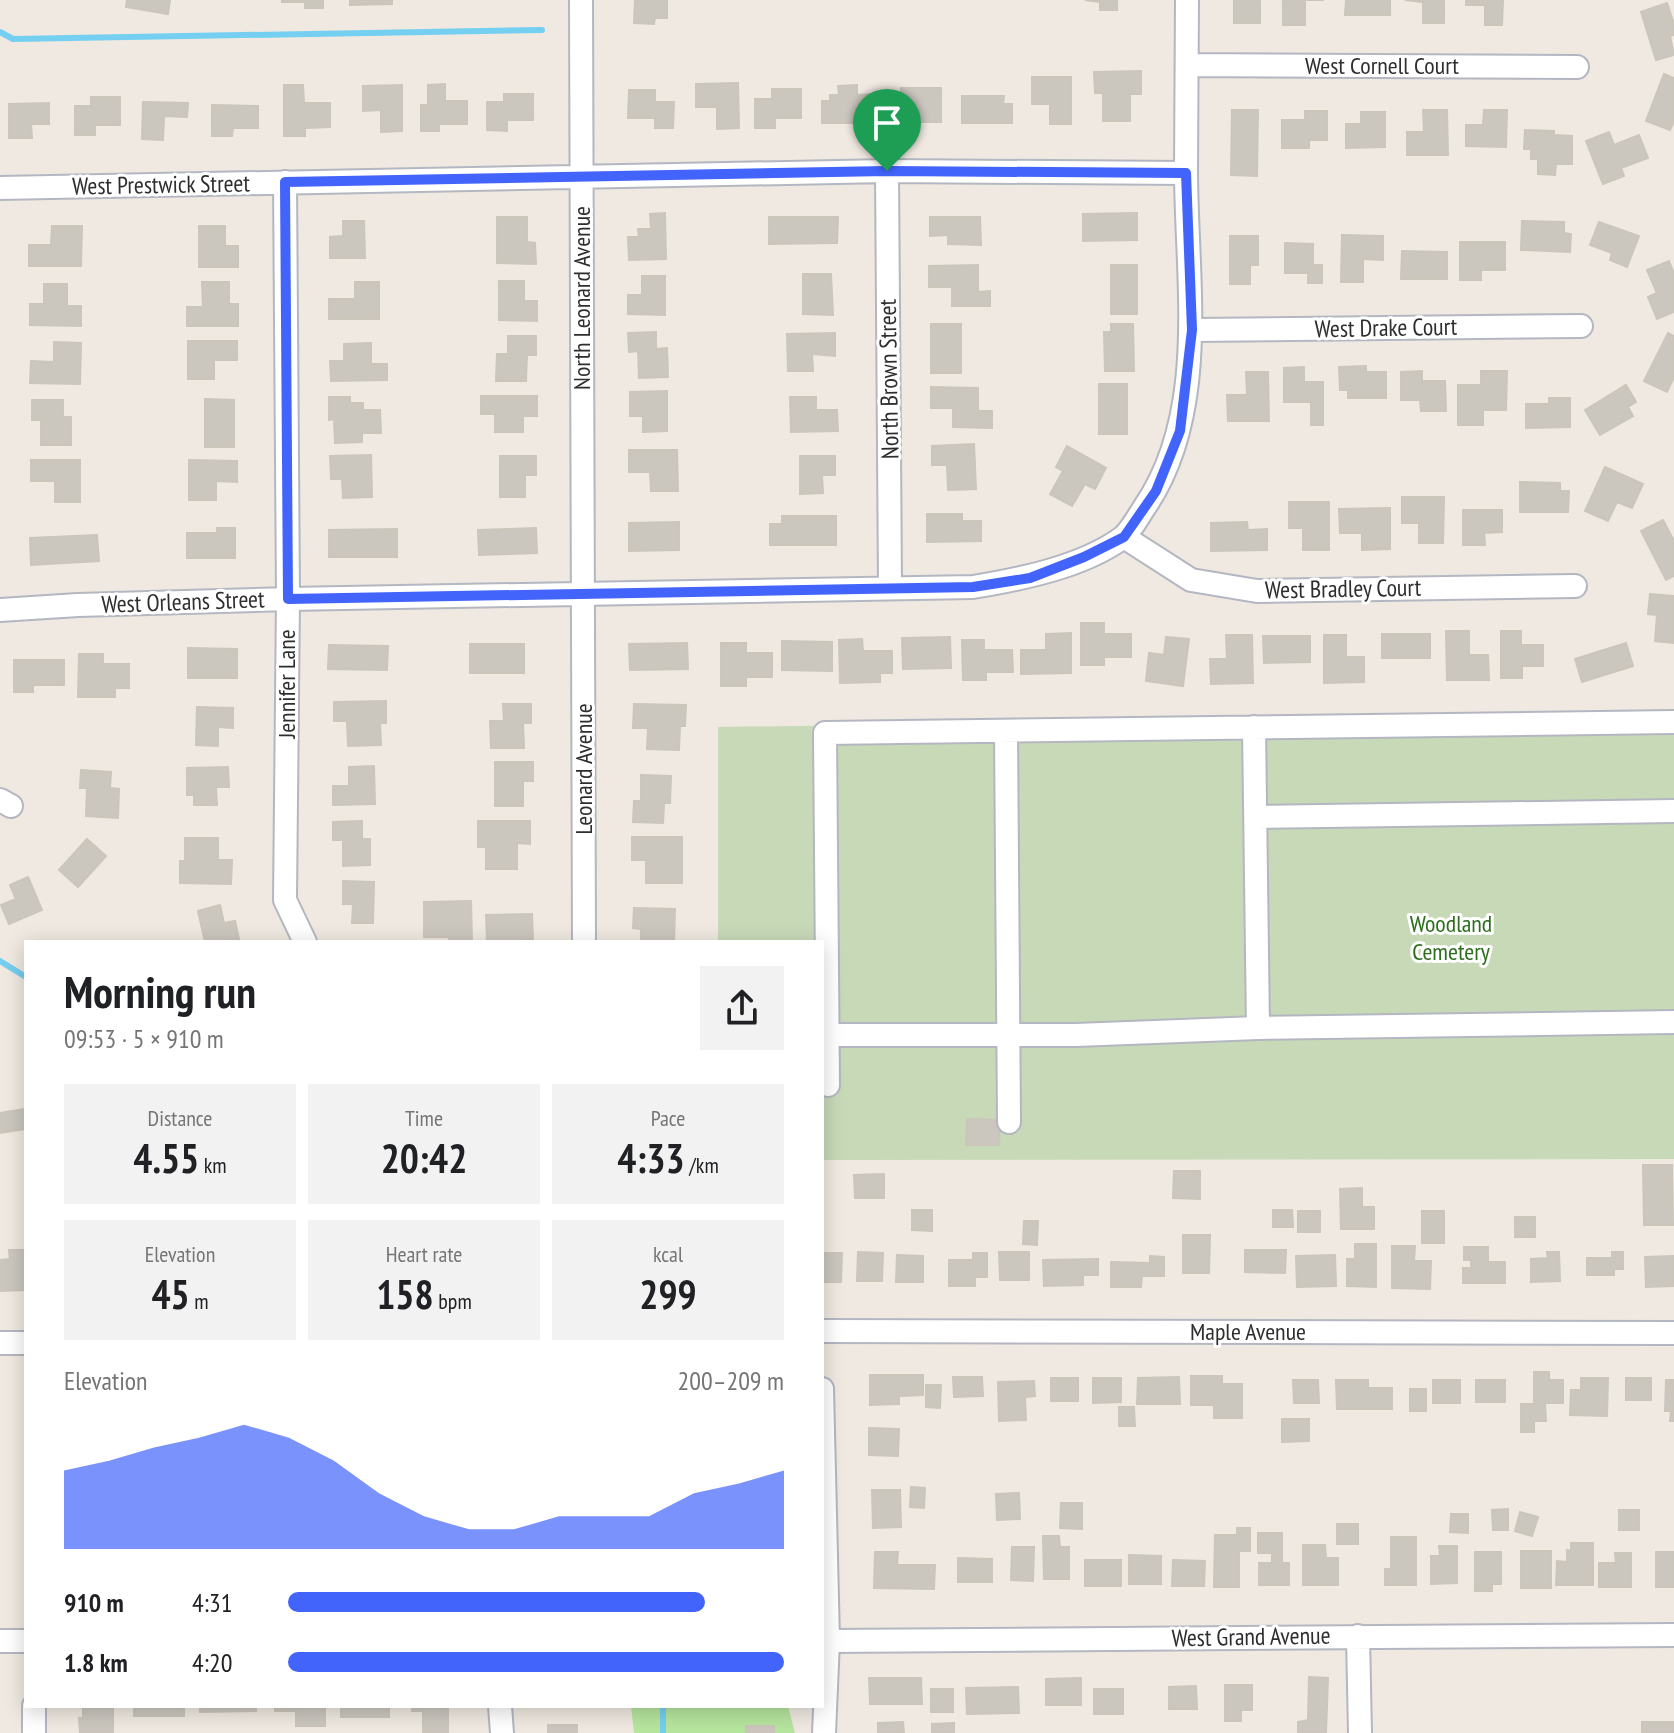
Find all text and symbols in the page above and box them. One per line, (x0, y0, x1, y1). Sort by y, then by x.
street label: West Cornell Court (1305, 50, 1459, 81)
pin (853, 89, 921, 171)
icon: arrive (865, 101, 909, 145)
street label: West Prestwick Street (72, 167, 251, 202)
street label: North Leonard Avenue (566, 206, 597, 390)
street label: North Brown Street (872, 298, 905, 459)
street label: West Drake Court (1314, 311, 1458, 344)
street label: West Bradley Court (1265, 572, 1422, 605)
street label: West Orleans Street (101, 583, 265, 620)
street label: Jennifer Lane (271, 629, 302, 740)
street label: Leonard Avenue (568, 703, 599, 835)
park label: Woodland Cemetery (1410, 908, 1492, 967)
text: Morning run (64, 963, 256, 1020)
button: share (700, 966, 784, 1050)
text: 09:53 · 5 × 910 m (64, 1022, 224, 1055)
text: Distance (148, 1104, 212, 1132)
text: Time (405, 1104, 443, 1132)
text: Pace (651, 1104, 685, 1132)
text: 4.55 (133, 1132, 199, 1184)
text: 20:42 (381, 1132, 467, 1184)
text: 4:33 (617, 1132, 685, 1184)
text: km (199, 1151, 227, 1179)
text: /km (685, 1151, 719, 1179)
text: Elevation (145, 1240, 215, 1268)
text: Heart rate (386, 1240, 462, 1268)
text: kcal (653, 1240, 683, 1268)
text: 45 (151, 1268, 190, 1320)
text: 158 (376, 1268, 434, 1320)
text: 299 (639, 1268, 697, 1320)
text: m (190, 1287, 209, 1315)
text: bpm (434, 1287, 472, 1315)
street label: Maple Avenue (1190, 1316, 1306, 1347)
text: Elevation (64, 1364, 147, 1397)
text: 200–209 m (678, 1364, 784, 1397)
text: 910 m (64, 1586, 124, 1619)
text: 4:31 (192, 1586, 232, 1619)
street label: West Grand Avenue (1171, 1620, 1331, 1653)
text: 1.8 km (64, 1646, 128, 1679)
text: 4:20 (192, 1646, 232, 1679)

